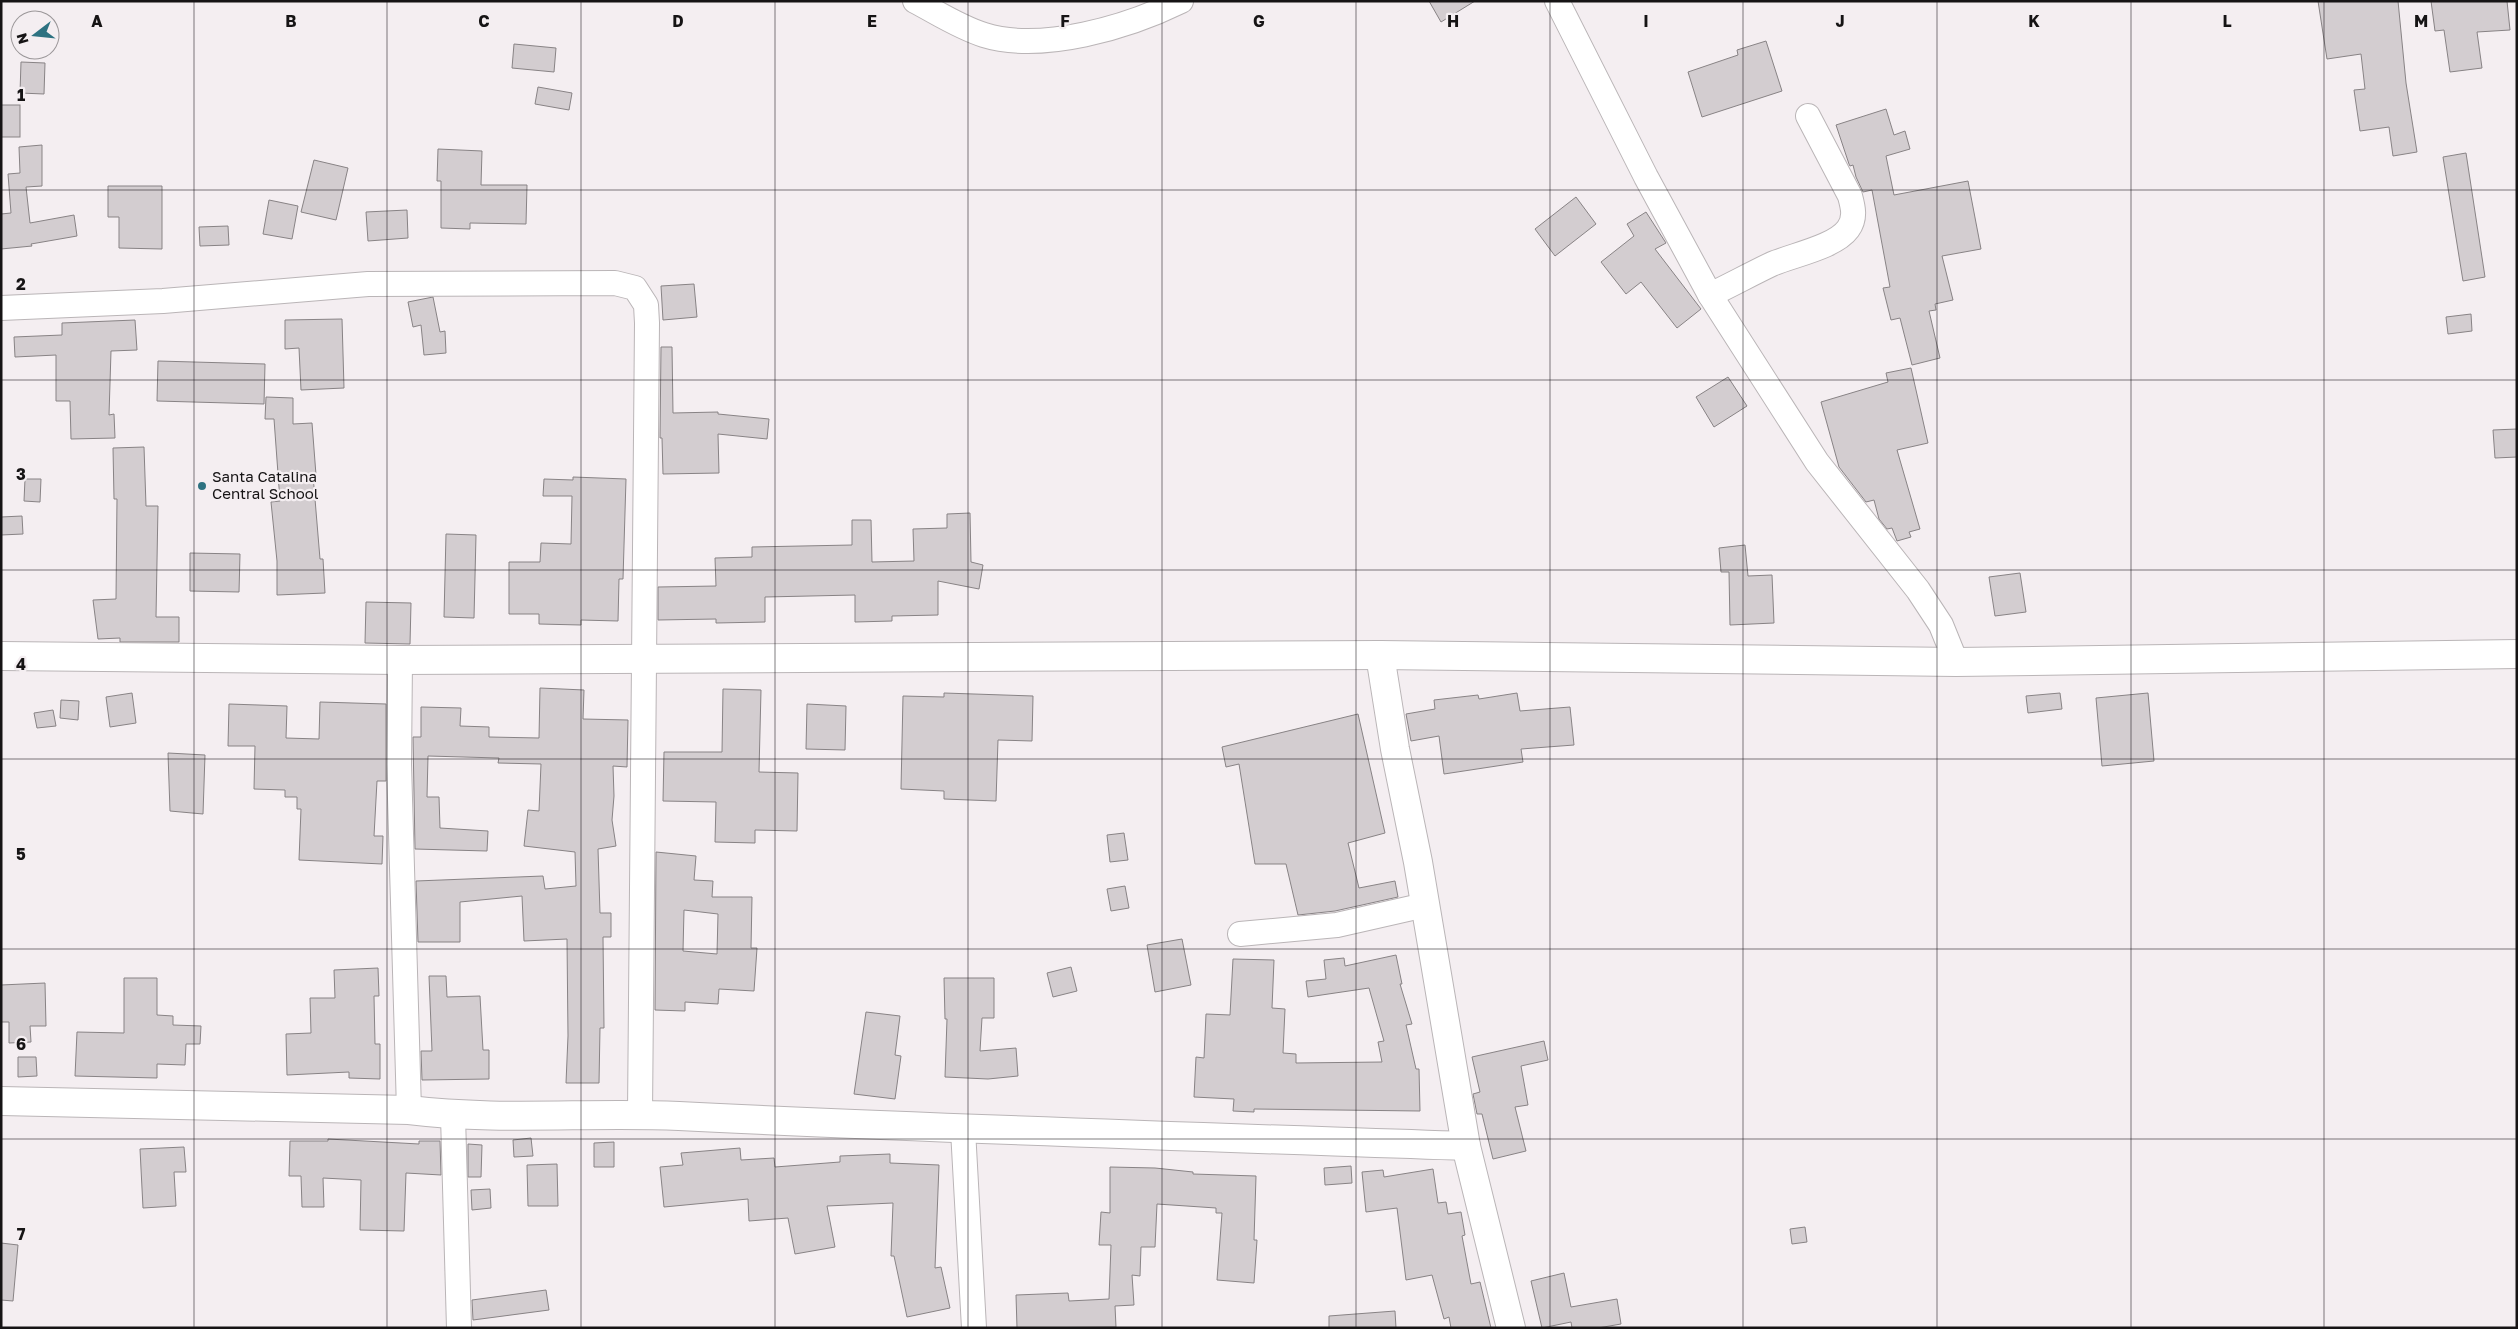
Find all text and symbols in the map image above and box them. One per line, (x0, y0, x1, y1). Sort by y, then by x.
north arrow (10, 10, 60, 60)
text: A (91, 11, 103, 31)
text: B (285, 11, 297, 31)
text: C (478, 11, 490, 31)
text: D (672, 11, 684, 31)
text: E (867, 11, 877, 31)
text: F (1060, 11, 1070, 31)
text: G (1253, 11, 1265, 31)
text: H (1447, 11, 1459, 31)
text: I (1643, 11, 1649, 31)
text: J (1835, 11, 1845, 31)
text: K (2028, 11, 2040, 31)
text: L (2222, 11, 2232, 31)
text: M (2414, 11, 2428, 31)
text: N (12, 31, 32, 46)
text: 1 (17, 85, 25, 105)
text: 2 (16, 274, 26, 294)
text: 3 (16, 464, 26, 484)
place label: Santa Catalina Central School (212, 467, 319, 502)
marker: Santa Catalina Central School (196, 480, 208, 492)
text: 4 (16, 654, 26, 674)
text: 5 (16, 844, 26, 864)
text: 6 (16, 1034, 26, 1054)
text: 7 (17, 1224, 26, 1244)

